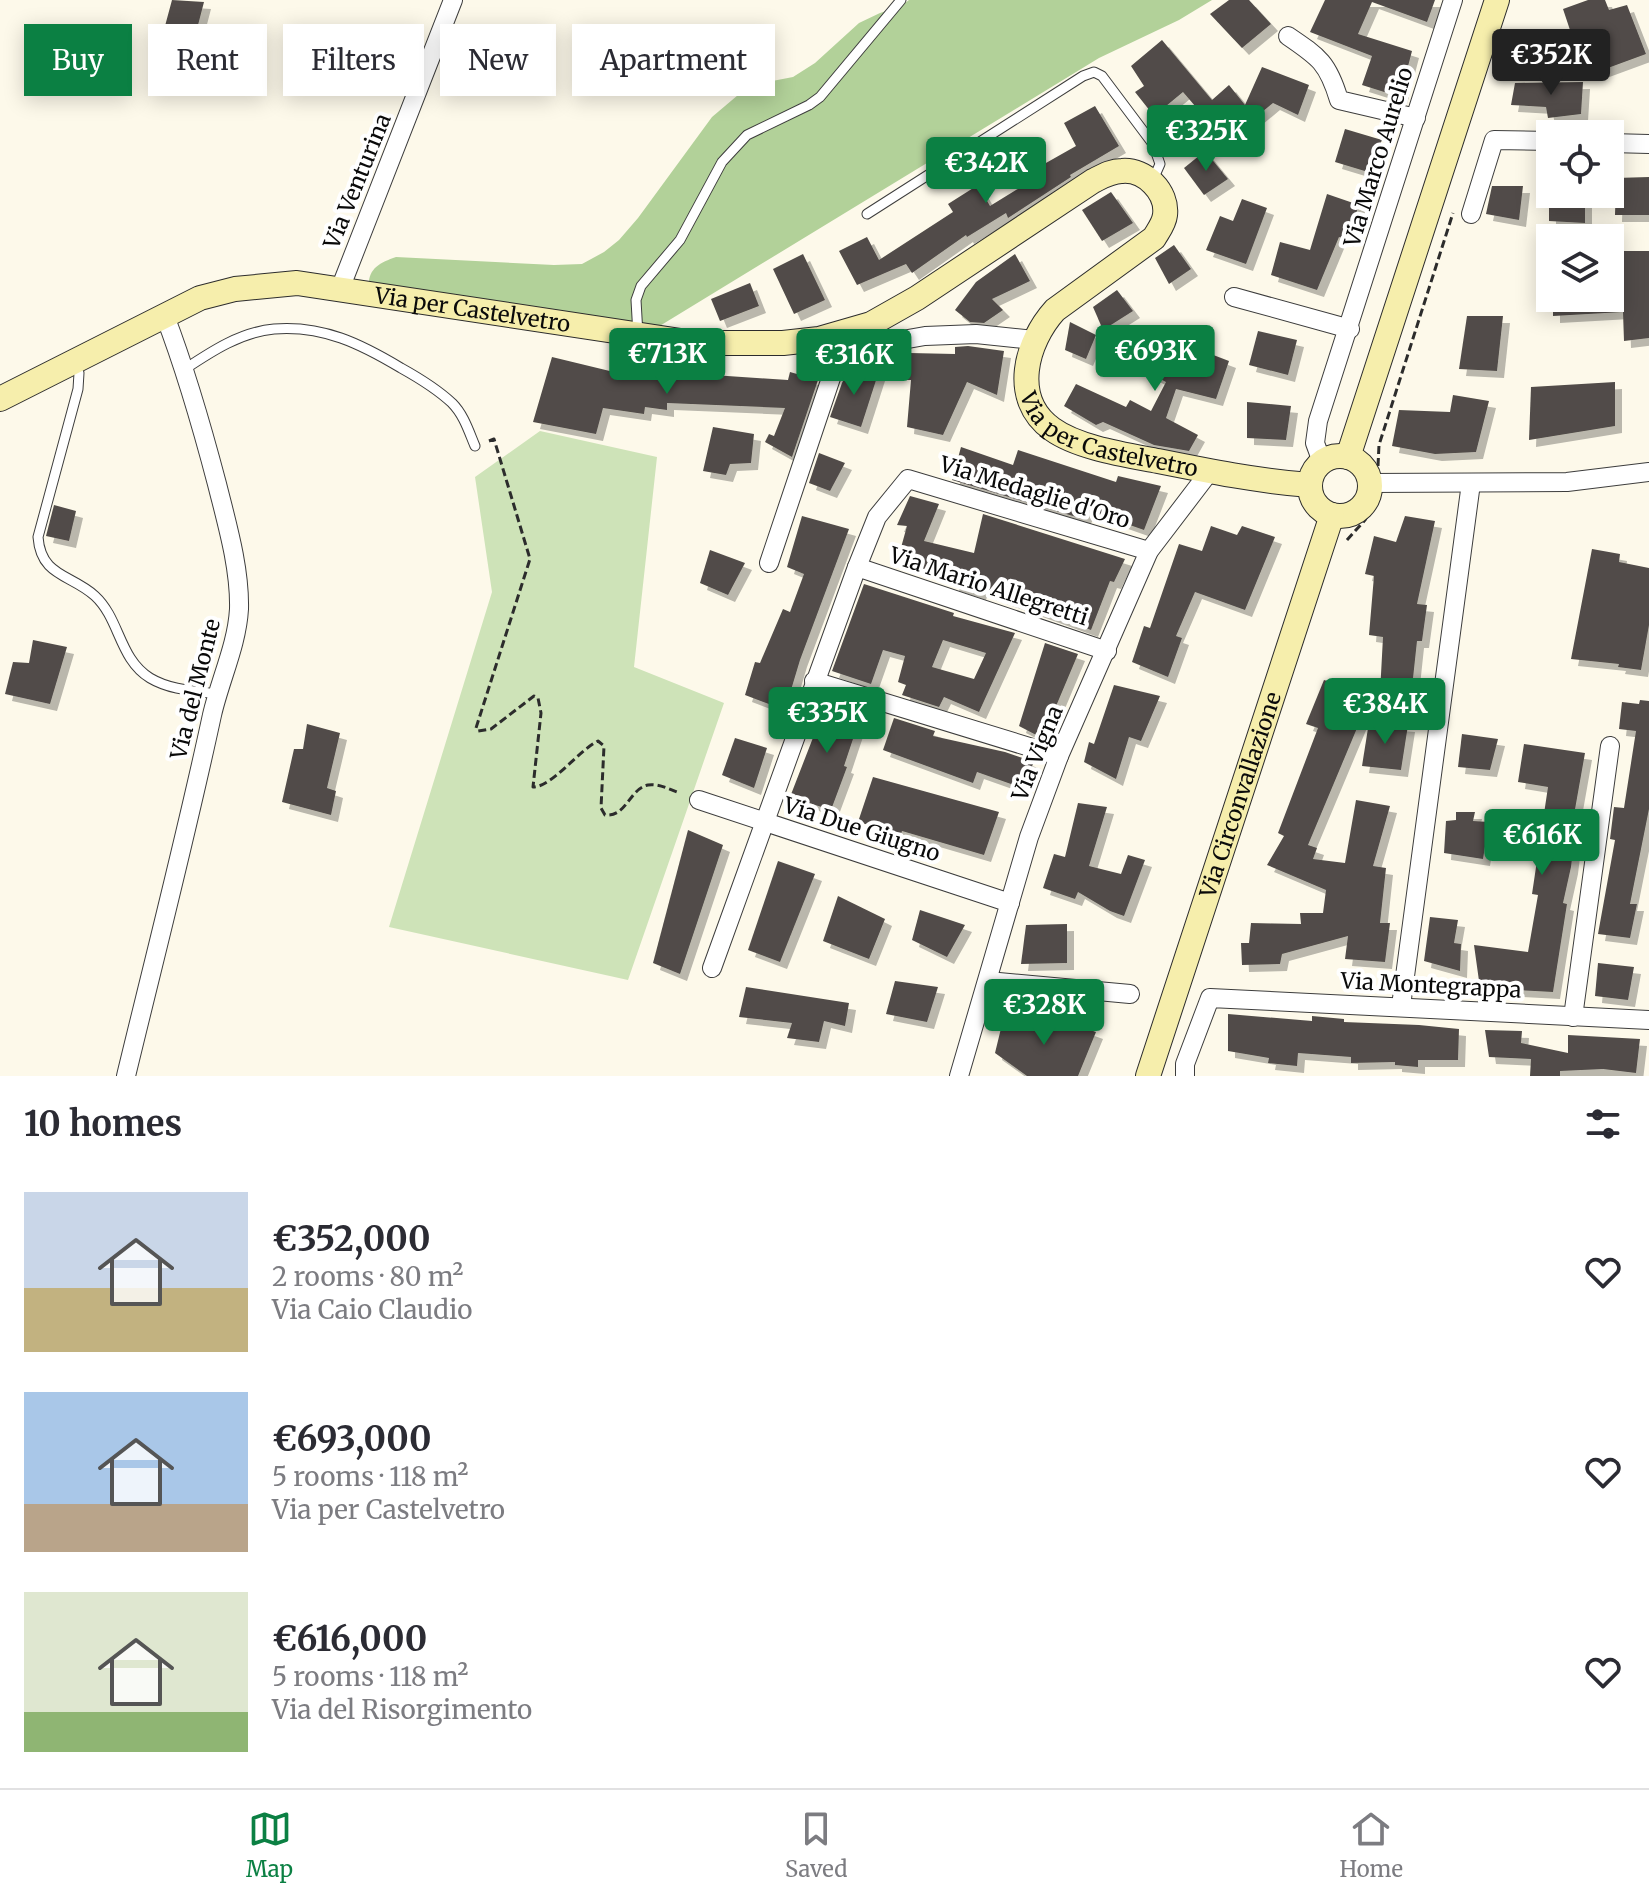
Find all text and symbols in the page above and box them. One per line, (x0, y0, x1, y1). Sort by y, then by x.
chip: Buy (24, 24, 132, 96)
chip: Rent (148, 24, 267, 96)
chip: Filters (283, 24, 424, 96)
chip: New (440, 24, 556, 96)
chip: Apartment (572, 24, 775, 96)
pin: €352K (1495, 29, 1607, 97)
text: €352K (1510, 38, 1592, 71)
street label: Via Marco Aurelio (1337, 64, 1419, 251)
pin: €325K (1150, 105, 1262, 173)
street label: Via Venturina (317, 109, 397, 254)
text: €325K (1165, 114, 1247, 147)
map controls (1536, 120, 1624, 312)
button: locate (1536, 120, 1624, 208)
pin: €342K (930, 137, 1042, 205)
text: €342K (944, 146, 1028, 179)
button: layers (1536, 224, 1624, 312)
street label: Via per Castelvetro (372, 281, 572, 338)
pin: €693K (1099, 325, 1211, 393)
pin: €713K (611, 328, 723, 396)
pin: €316K (798, 329, 910, 397)
text: €693K (1114, 334, 1196, 367)
text: €713K (627, 337, 707, 370)
text: €316K (814, 338, 894, 371)
street label: Via per Castelvetro (1014, 387, 1201, 483)
street label: Via Medaglie d'Oro (936, 449, 1134, 534)
street label: Via Mario Allegretti (885, 540, 1092, 631)
street label: Via del Monte (164, 616, 226, 763)
pin: €384K (1329, 678, 1441, 746)
pin: €335K (771, 687, 883, 755)
text: €384K (1342, 687, 1428, 720)
street label: Via Circonvallazione (1193, 688, 1287, 902)
text: €335K (786, 696, 868, 729)
street label: Via Vigna (1005, 701, 1069, 806)
street label: Via Due Giugno (779, 790, 944, 868)
pin: €616K (1486, 809, 1598, 877)
text: €616K (1502, 818, 1582, 851)
street label: Via Montegrappa (1339, 966, 1522, 1004)
pin: €328K (988, 979, 1100, 1047)
text: €328K (1002, 988, 1086, 1021)
icon: filters (1581, 1102, 1625, 1146)
text: 10 homes (24, 1103, 182, 1145)
text: €352,000 (272, 1218, 431, 1260)
icon: home (88, 1224, 184, 1320)
icon: heart (1581, 1250, 1625, 1294)
text: 2 rooms · 80 m² (272, 1260, 463, 1293)
text: Via Caio Claudio (272, 1293, 472, 1326)
text: €693,000 (272, 1418, 431, 1460)
icon: home (88, 1424, 184, 1520)
icon: heart (1581, 1450, 1625, 1494)
text: 5 rooms · 118 m² (272, 1460, 468, 1493)
text: Via per Castelvetro (272, 1493, 505, 1526)
text: €616,000 (272, 1618, 427, 1660)
icon: home (88, 1624, 184, 1720)
icon: heart (1581, 1650, 1625, 1694)
text: 5 rooms · 118 m² (272, 1660, 468, 1693)
text: Via del Risorgimento (272, 1693, 532, 1726)
tab: Map (246, 1807, 293, 1883)
tab: Saved (785, 1807, 847, 1883)
tab: Home (1340, 1807, 1403, 1883)

